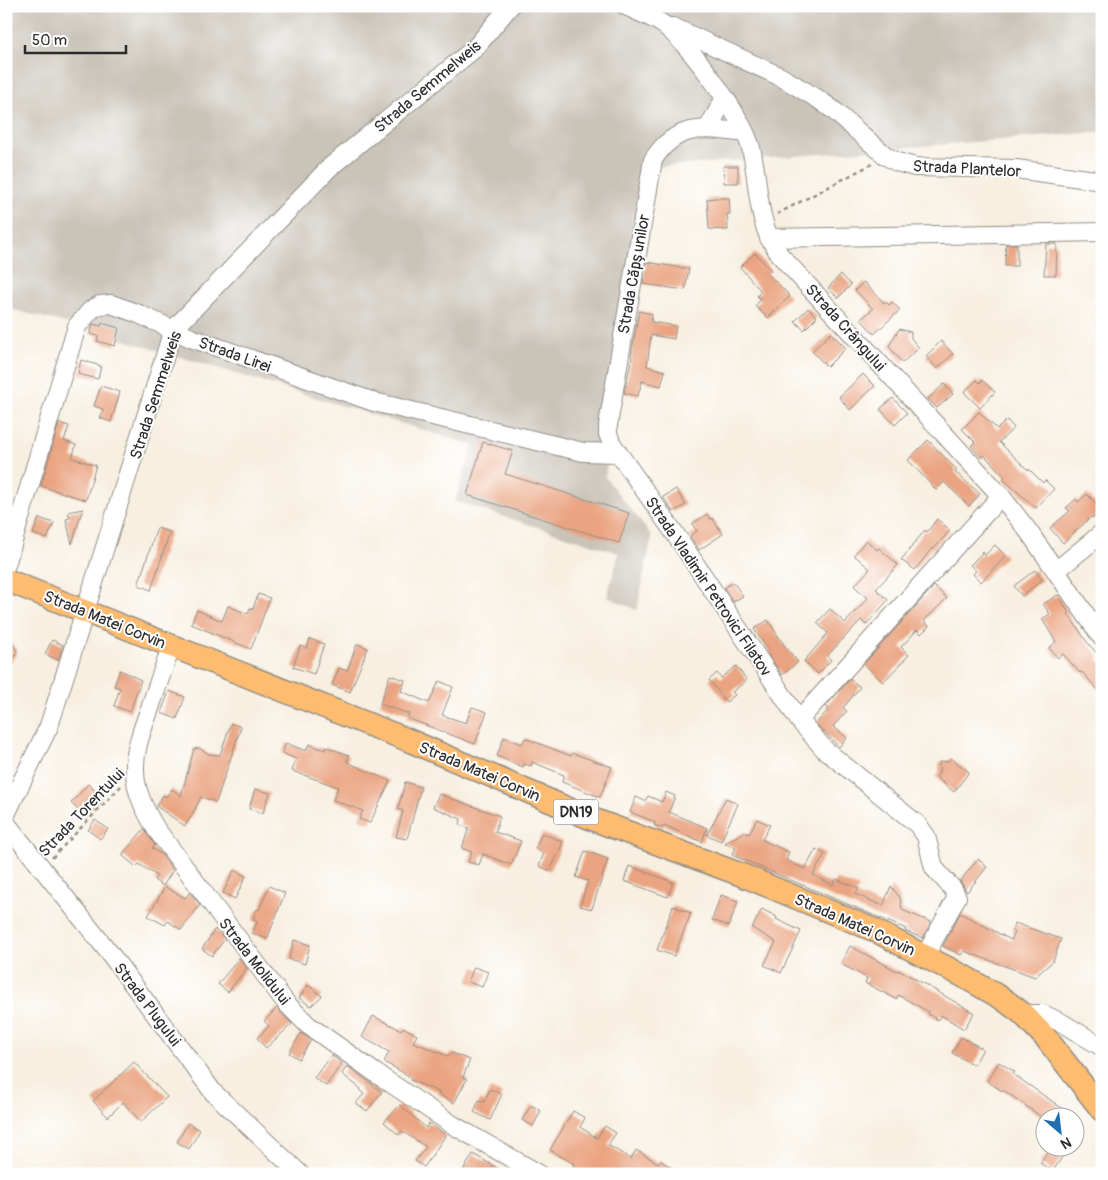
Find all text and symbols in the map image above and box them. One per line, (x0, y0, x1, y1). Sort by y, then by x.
scale bar (25, 22, 126, 54)
text: 50 m (32, 31, 67, 50)
street label: Strada Semmelweis (370, 36, 485, 137)
street label: Strada Plantelor (912, 156, 1022, 182)
street label: Strada Căpșunilor (614, 213, 654, 336)
street label: Strada Crângului (801, 280, 890, 376)
street label: Strada Semmelweis (126, 329, 186, 462)
street label: Strada Lirei (196, 333, 274, 377)
street label: Strada Vladimir Petrovici Filatov (641, 493, 776, 680)
street label: Strada Matei Corvin (41, 586, 169, 654)
street label: Strada Matei Corvin (416, 737, 543, 807)
street label: Strada Torentului (34, 764, 129, 861)
road number: DN19 (554, 800, 598, 824)
street label: Strada Matei Corvin (791, 889, 918, 960)
street label: Strada Molidului (214, 914, 295, 1009)
street label: Strada Plugului (109, 959, 185, 1050)
north arrow (1036, 1108, 1086, 1158)
text: N (1058, 1133, 1074, 1153)

